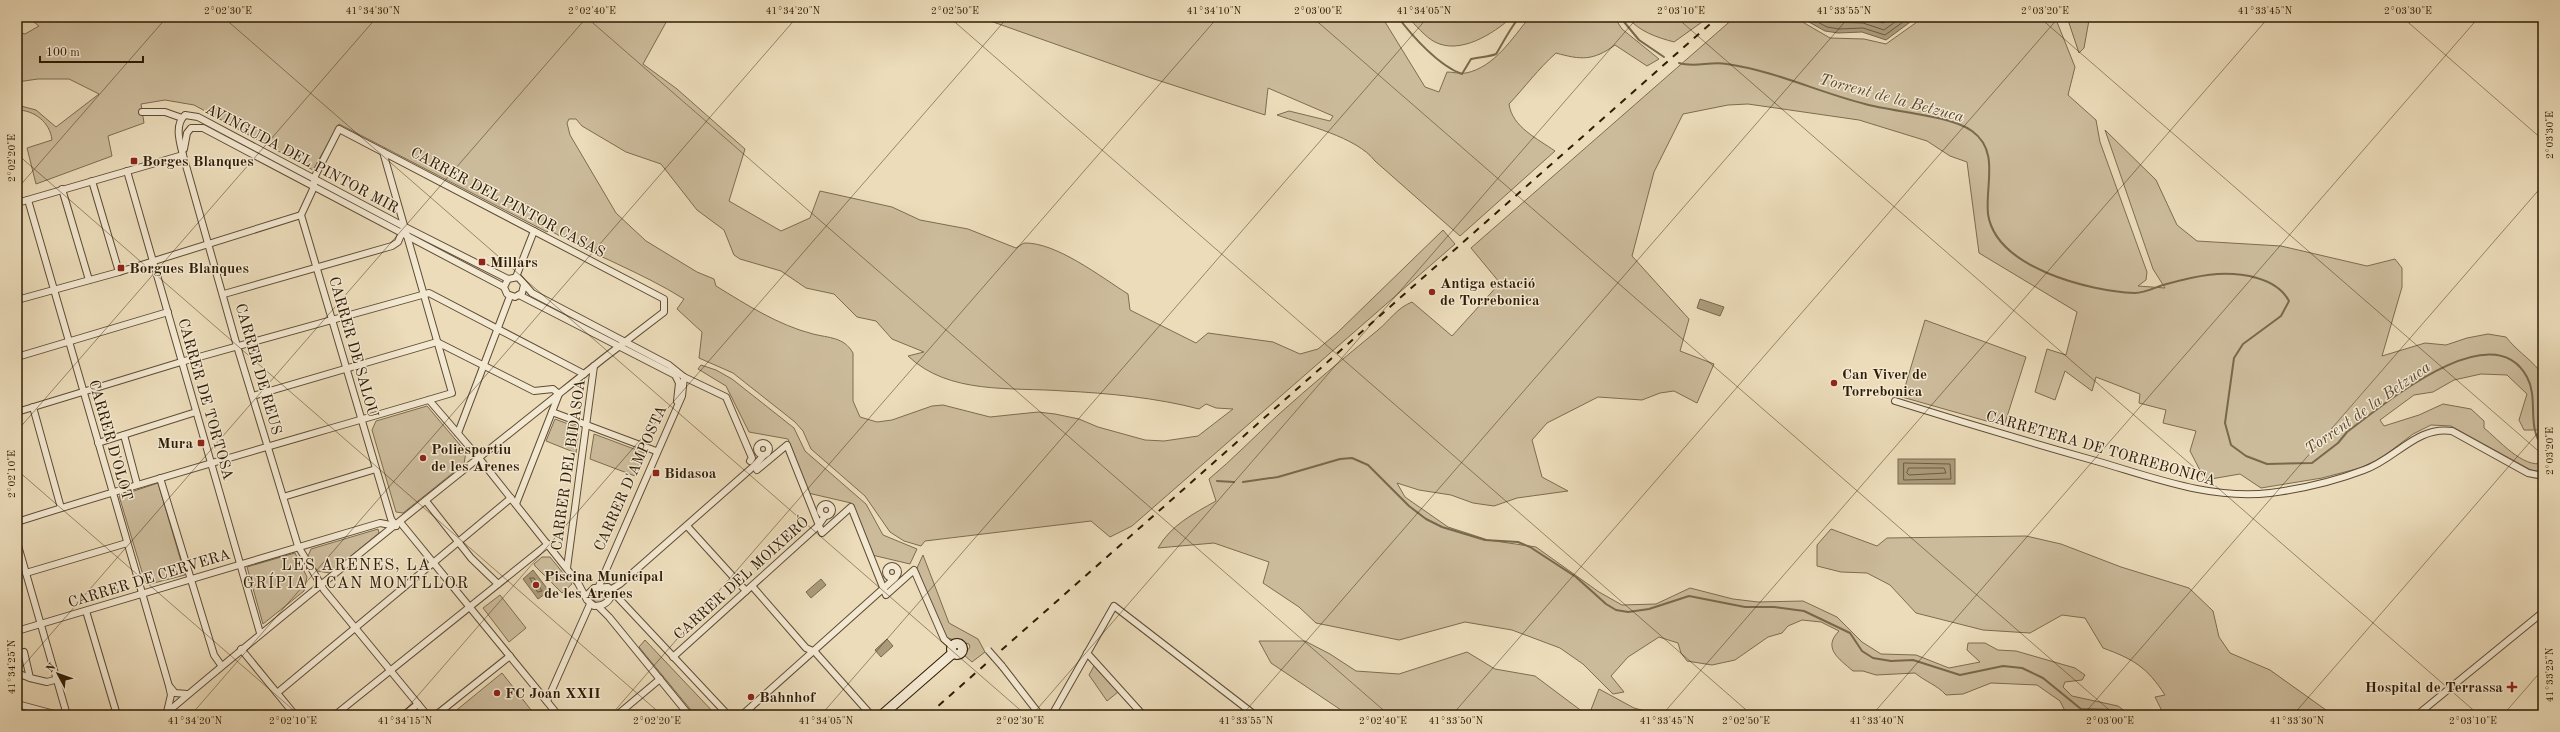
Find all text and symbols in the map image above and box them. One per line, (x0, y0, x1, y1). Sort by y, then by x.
text: 2°02'30"E (204, 6, 252, 16)
text: 41°34'30"N (346, 6, 401, 16)
text: 2°02'40"E (568, 6, 616, 16)
text: 41°34'20"N (766, 6, 821, 16)
text: 2°02'50"E (931, 6, 979, 16)
text: 41°34'10"N (1187, 6, 1242, 16)
text: 2°03'00"E (1294, 6, 1342, 16)
text: 41°34'05"N (1397, 6, 1452, 16)
text: 2°03'10"E (1657, 6, 1705, 16)
text: 41°33'55"N (1817, 6, 1872, 16)
text: 2°03'20"E (2021, 6, 2069, 16)
text: 41°33'45"N (2238, 6, 2293, 16)
text: 2°03'30"E (2384, 6, 2432, 16)
scale bar (40, 38, 143, 64)
text: 100 m (46, 47, 80, 59)
water label: Torrent de la Betzuca (1817, 72, 1966, 126)
street label: AVINGUDA DEL PINTOR MIR (202, 102, 401, 217)
text: 2°03'30"E (2545, 111, 2555, 159)
text: 2°02'20"E (7, 134, 17, 182)
street label: CARRER DEL PINTOR CASAS (408, 146, 607, 261)
place label: Borges Blanques (142, 155, 254, 170)
marker: Borges Blanques (129, 156, 139, 166)
place label: Millars (490, 256, 538, 271)
marker: Millars (477, 257, 487, 267)
place label: Borgues Blanques (129, 262, 249, 277)
marker: Borgues Blanques (116, 263, 126, 273)
street label: CARRER DE SALOU (325, 275, 380, 420)
place label: Antiga estació de Torrebonica (1440, 277, 1540, 309)
marker: Antiga estació de Torrebonica (1427, 287, 1437, 297)
street label: CARRER DE REUS (232, 302, 283, 437)
street label: CARRER DE TORTOSA (174, 317, 235, 482)
water label: Torrent de la Betzuca (2303, 359, 2434, 458)
place label: Can Viver de Torrebonica (1842, 368, 1927, 400)
street label: CARRER D'OLOT (85, 378, 134, 502)
street label: CARRER DEL BIDASOA (550, 378, 589, 552)
marker: Can Viver de Torrebonica (1829, 378, 1839, 388)
street label: CARRER D'AMPOSTA (592, 403, 671, 554)
street label: CARRETERA DE TORREBONICA (1984, 409, 2218, 490)
text: 2°03'20"E (2545, 427, 2555, 475)
place label: Mura (157, 437, 193, 452)
marker: Mura (196, 438, 206, 448)
place label: Poliesportiu de les Arenes (431, 443, 519, 475)
text: 2°02'10"E (7, 450, 17, 498)
marker: Poliesportiu de les Arenes (418, 453, 428, 463)
place label: Bidasoa (664, 467, 717, 482)
marker: Bidasoa (651, 468, 661, 478)
street label: CARRER DEL MOIXERÓ (669, 512, 812, 643)
street label: CARRER DE CERVERA (66, 547, 233, 611)
district label: LES ARENES, LA GRÍPIA I CAN MONTLLOR (243, 558, 469, 592)
place label: Piscina Municipal de les Arenes (544, 570, 664, 602)
marker: Piscina Municipal de les Arenes (531, 580, 541, 590)
text: 41°34'25"N (7, 639, 17, 694)
text: 41°33'25"N (2545, 647, 2555, 702)
north arrow (38, 654, 78, 694)
text: N (45, 661, 59, 675)
place label: Hospital de Terrassa (2365, 681, 2503, 696)
marker: Hospital de Terrassa (2506, 681, 2518, 693)
place label: FC Joan XXII (505, 687, 601, 702)
marker: FC Joan XXII (492, 688, 502, 698)
place label: Bahnhof (759, 691, 817, 706)
marker: Bahnhof (746, 692, 756, 702)
text: 41°34'20"N (168, 716, 223, 726)
text: 2°02'10"E (269, 716, 317, 726)
text: 41°34'15"N (378, 716, 433, 726)
text: 2°02'20"E (633, 716, 681, 726)
text: 41°34'05"N (799, 716, 854, 726)
text: 2°02'30"E (996, 716, 1044, 726)
text: 41°33'55"N (1219, 716, 1274, 726)
text: 2°02'40"E (1359, 716, 1407, 726)
text: 41°33'50"N (1429, 716, 1484, 726)
text: 41°33'45"N (1640, 716, 1695, 726)
text: 2°02'50"E (1722, 716, 1770, 726)
text: 41°33'40"N (1850, 716, 1905, 726)
text: 2°03'00"E (2086, 716, 2134, 726)
text: 41°33'30"N (2270, 716, 2325, 726)
text: 2°03'10"E (2449, 716, 2497, 726)

